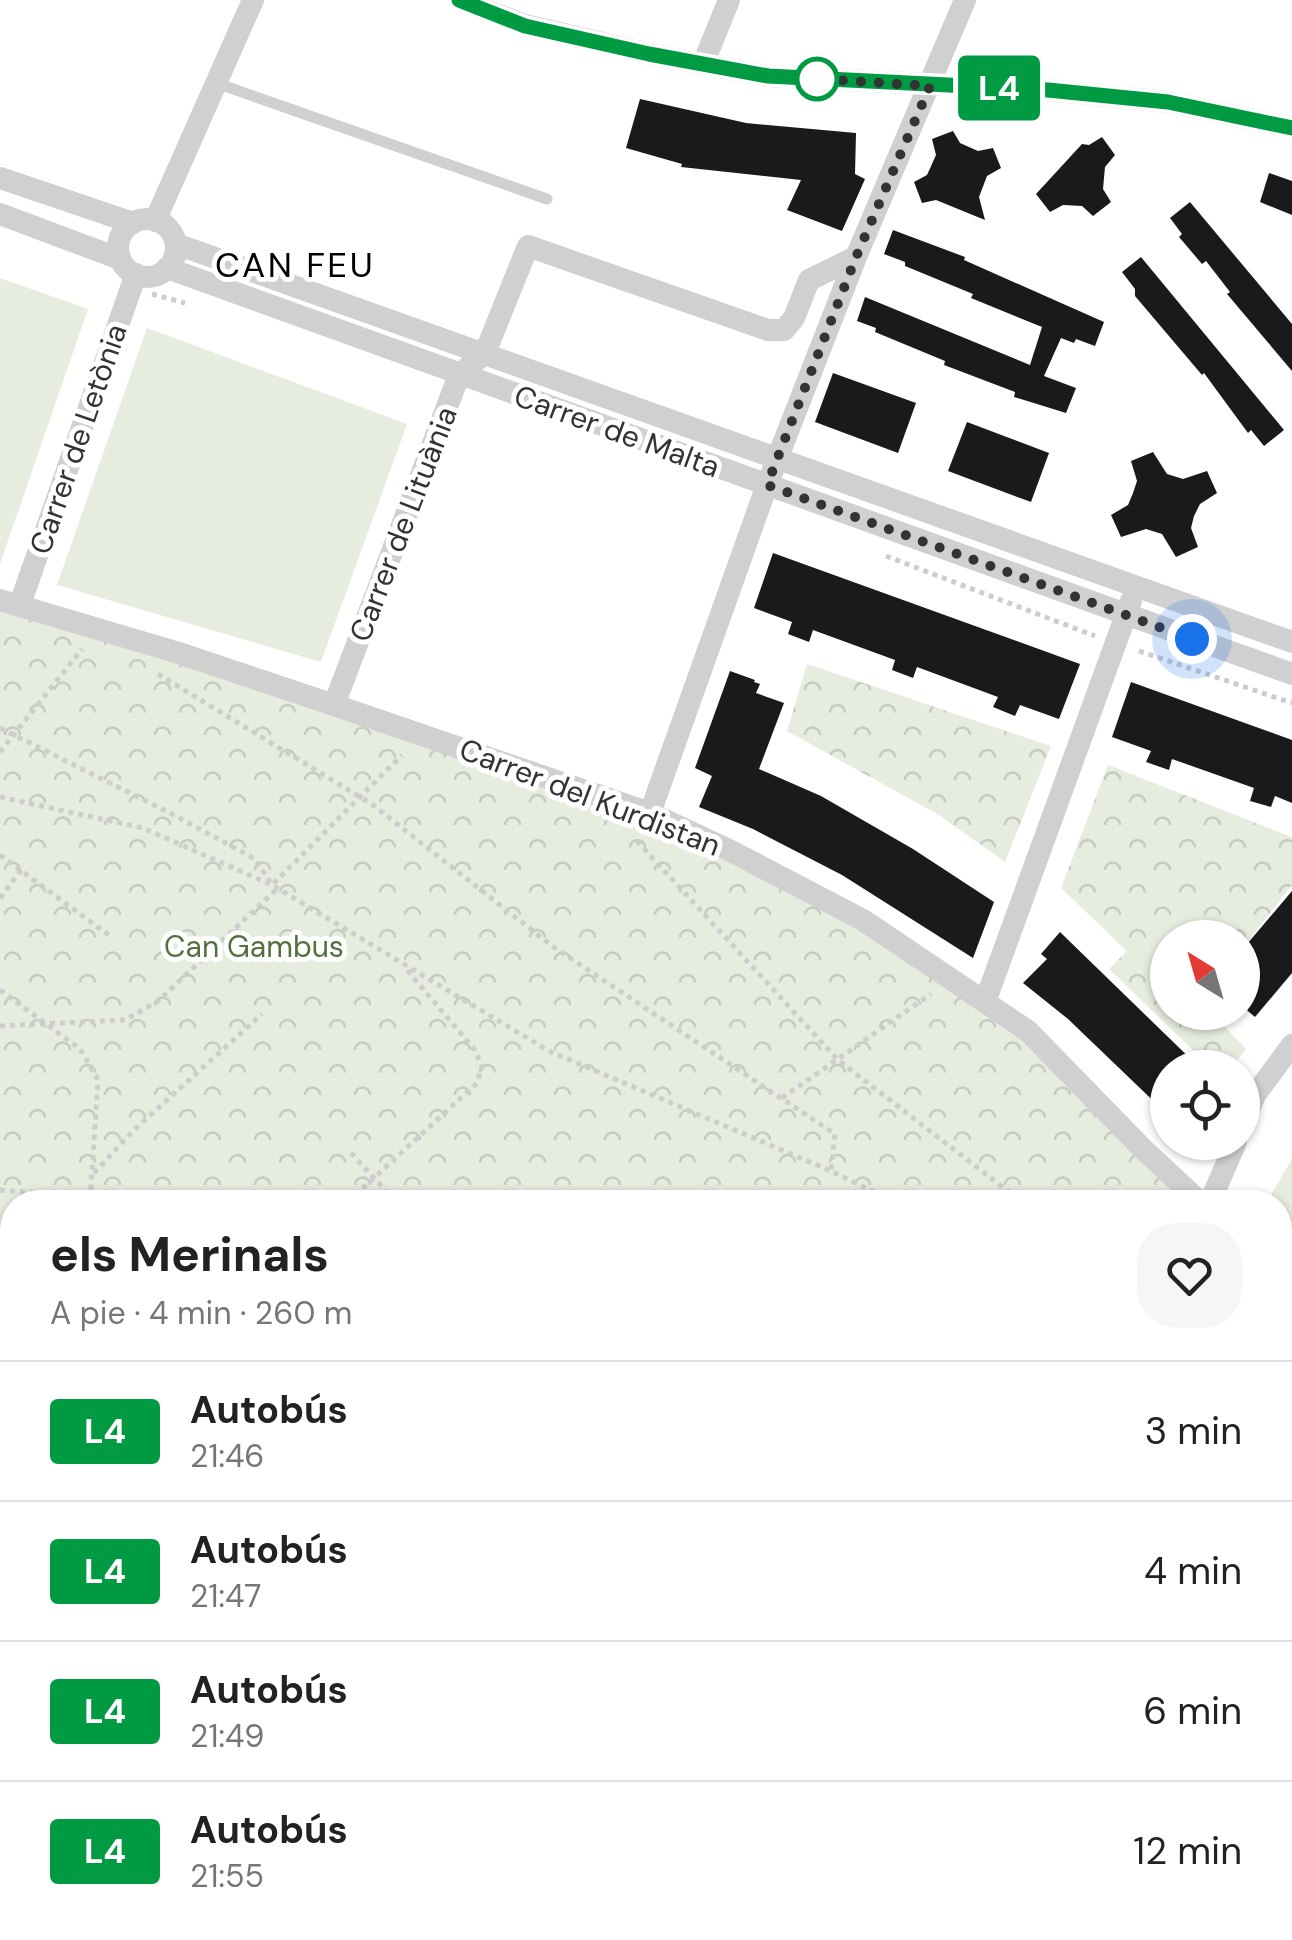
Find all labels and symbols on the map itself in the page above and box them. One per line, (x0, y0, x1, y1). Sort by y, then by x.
line badge: L4 (954, 56, 1044, 120)
unlabelled marker (796, 58, 838, 100)
district label: CAN FEU (215, 242, 375, 288)
street label: Carrer de Letònia (20, 319, 136, 559)
street label: Carrer de Malta (509, 376, 725, 486)
street label: Carrer de Lituània (340, 401, 466, 647)
your location (1167, 614, 1217, 664)
street label: Carrer del Kurdistan (454, 729, 726, 865)
north arrow (1150, 920, 1260, 1030)
park label: Can Gambus (164, 927, 344, 966)

